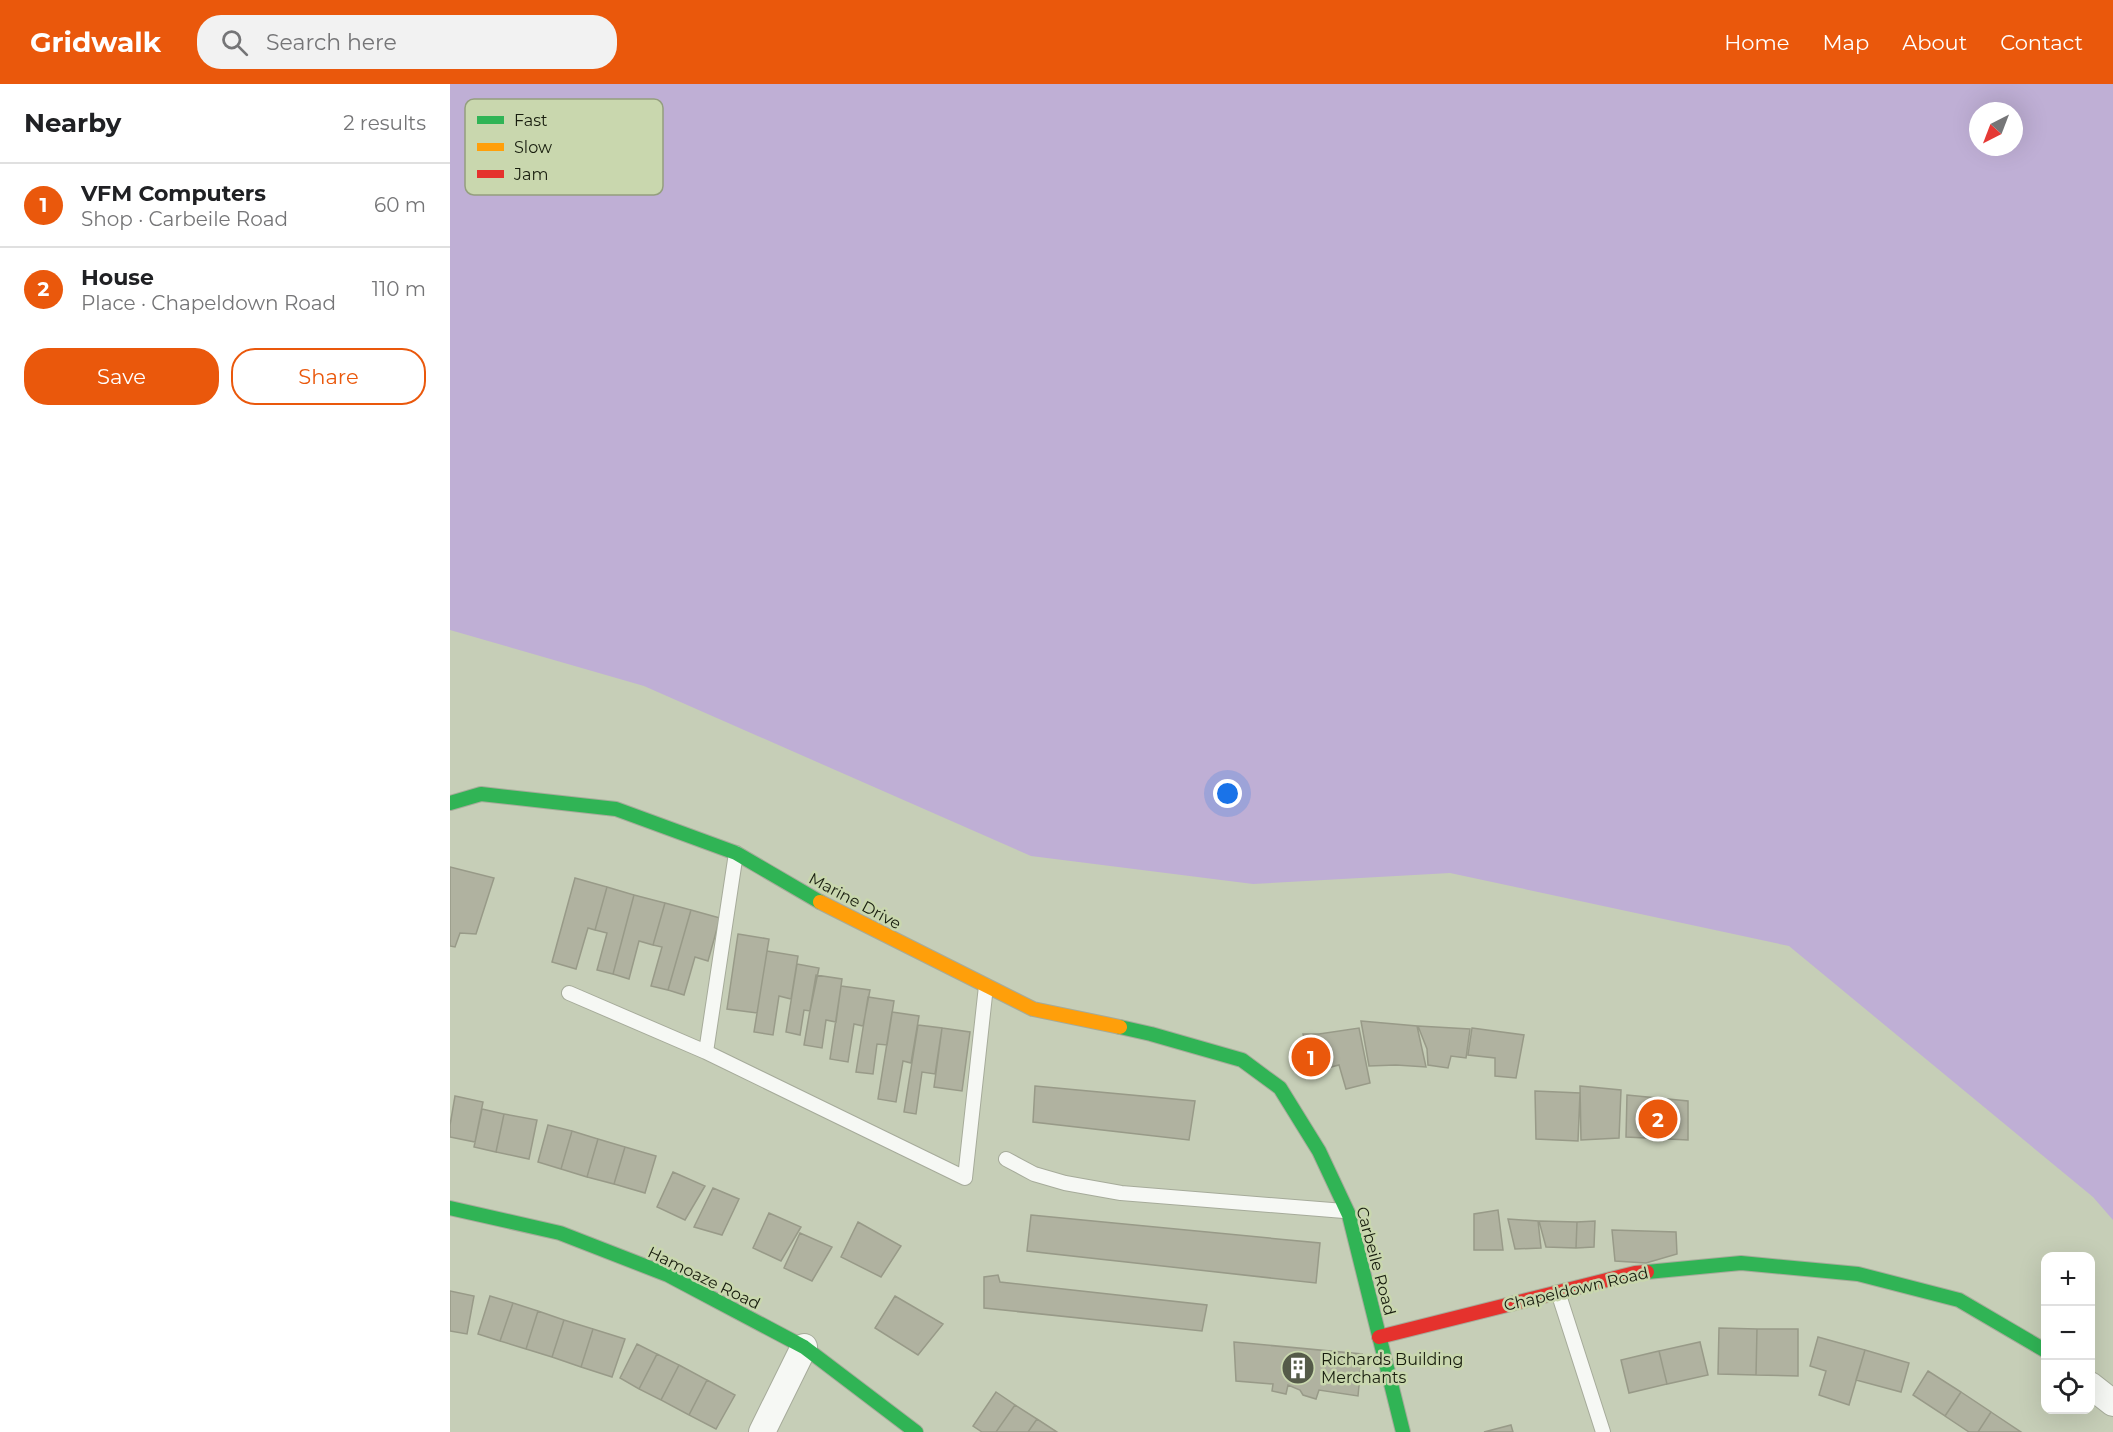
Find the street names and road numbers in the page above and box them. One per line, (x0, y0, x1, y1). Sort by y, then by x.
street label: Marine Drive (806, 869, 904, 933)
street label: Carbeile Road (1352, 1205, 1400, 1317)
street label: Hamoaze Road (645, 1243, 763, 1313)
street label: Chapeldown Road (1502, 1263, 1650, 1315)

